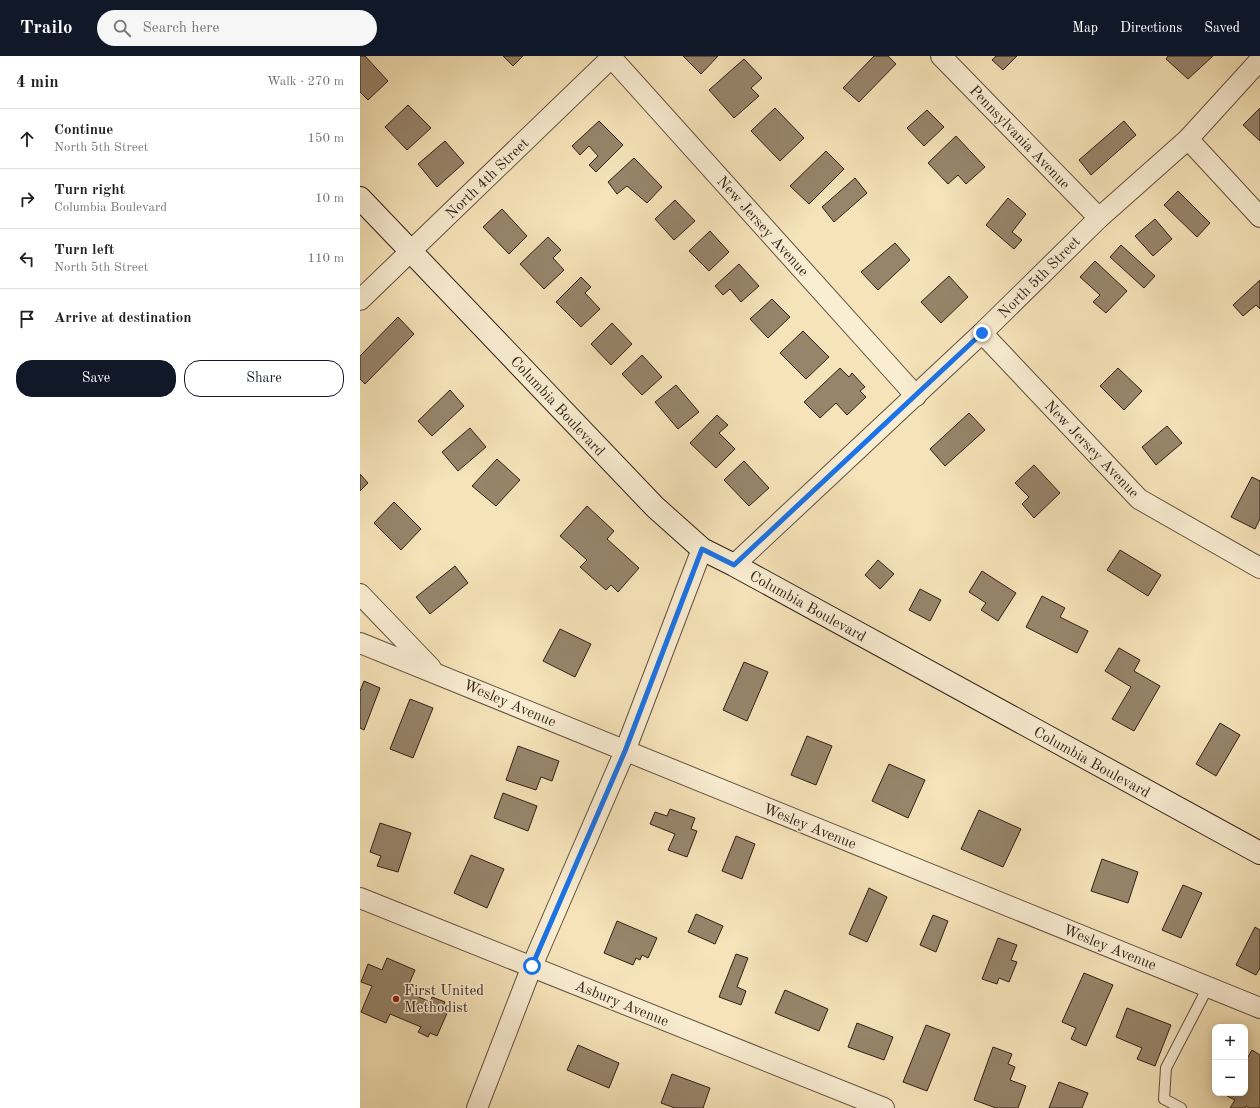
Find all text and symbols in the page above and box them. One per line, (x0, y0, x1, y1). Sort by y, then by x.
search box (97, 10, 377, 46)
icon: search (111, 17, 133, 39)
text: Trailo (20, 19, 73, 38)
text: Search here (143, 21, 219, 36)
text: Map (1072, 21, 1098, 35)
text: Directions (1120, 21, 1182, 35)
text: Saved (1204, 21, 1240, 35)
text: 4 min (16, 74, 59, 91)
text: Walk · 270 m (267, 75, 344, 88)
street label: Pennsylvania Avenue (966, 83, 1072, 193)
text: Continue (54, 123, 113, 138)
icon: ahead (16, 128, 38, 150)
text: 150 m (307, 132, 344, 145)
street label: North 4th Street (444, 136, 532, 222)
text: North 5th Street (54, 141, 148, 154)
street label: New Jersey Avenue (713, 174, 811, 280)
text: Turn right (54, 183, 125, 198)
icon: right (16, 188, 38, 210)
text: 10 m (315, 192, 344, 205)
text: Columbia Boulevard (54, 201, 167, 214)
street label: North 5th Street (996, 234, 1084, 322)
text: Turn left (54, 243, 114, 258)
icon: left (16, 248, 38, 270)
text: 110 m (307, 252, 344, 265)
text: North 5th Street (54, 261, 148, 274)
icon: arrive (16, 308, 38, 330)
text: Arrive at destination (54, 311, 192, 326)
route end (973, 324, 991, 342)
street label: Columbia Boulevard (507, 354, 607, 460)
button: Save (16, 360, 176, 397)
button: Share (184, 360, 344, 397)
street label: New Jersey Avenue (1041, 399, 1141, 502)
street label: Columbia Boulevard (747, 569, 868, 646)
street label: Wesley Avenue (461, 678, 558, 731)
street label: Columbia Boulevard (1031, 725, 1152, 802)
street label: Wesley Avenue (761, 802, 858, 853)
street label: Wesley Avenue (1061, 923, 1158, 974)
route start (523, 957, 541, 975)
street label: Asbury Avenue (572, 979, 671, 1030)
place label: First United Methodist (404, 984, 484, 1016)
marker: First United Methodist (391, 994, 401, 1004)
map controls (1212, 1024, 1248, 1096)
button: + (1212, 1024, 1248, 1060)
button: − (1212, 1060, 1248, 1096)

